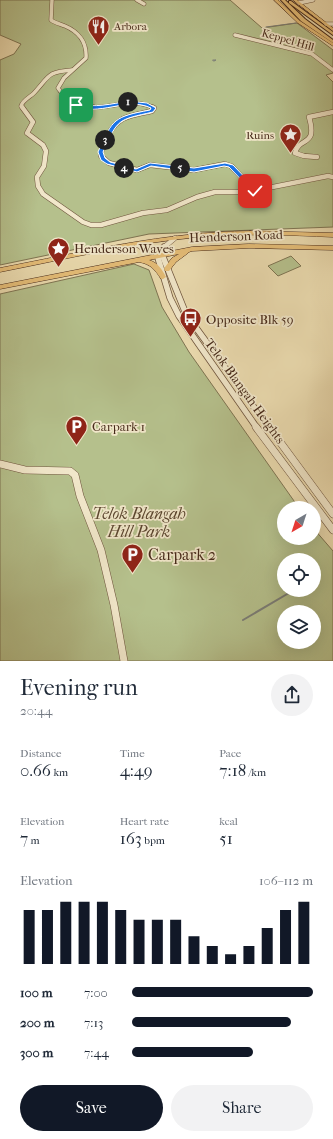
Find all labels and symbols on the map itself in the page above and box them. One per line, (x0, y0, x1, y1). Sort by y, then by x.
restaurant icon: Arbora (85, 13, 111, 46)
place label: Arbora (113, 20, 148, 33)
street label: Keppel Hill (260, 26, 316, 54)
pin (59, 88, 93, 122)
pin: 1 (118, 92, 138, 112)
place icon: Ruins (277, 122, 303, 155)
place label: Ruins (246, 129, 274, 142)
pin: 3 (95, 130, 115, 150)
pin: 4 (114, 158, 134, 178)
pin: 5 (170, 158, 190, 178)
pin (238, 174, 272, 208)
street label: Henderson Road (189, 227, 284, 245)
place icon: Henderson Waves (46, 235, 72, 268)
place label: Henderson Waves (74, 241, 174, 256)
bus stop icon: Opposite Blk 59 (177, 306, 203, 339)
place label: Opposite Blk 59 (206, 312, 294, 327)
street label: Telok Blangah Heights (202, 336, 288, 447)
parking icon: Carpark 1 (64, 413, 90, 446)
place label: Carpark 1 (92, 419, 145, 434)
north arrow (277, 501, 321, 545)
park label: Telok Blangah Hill Park (92, 504, 186, 541)
parking icon: Carpark 2 (119, 541, 145, 574)
place label: Carpark 2 (148, 545, 216, 564)

